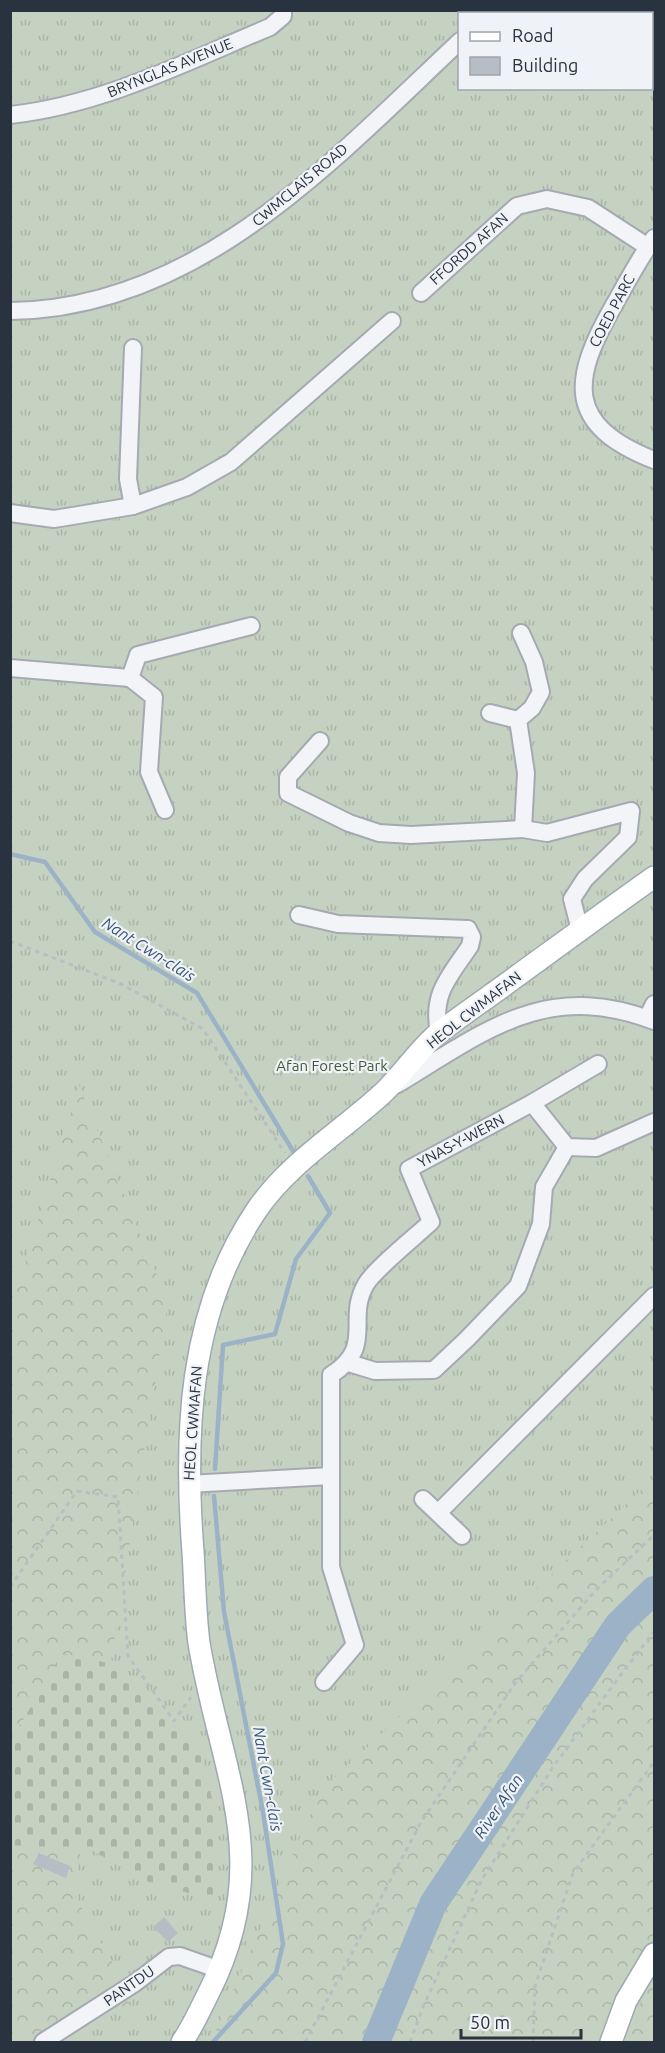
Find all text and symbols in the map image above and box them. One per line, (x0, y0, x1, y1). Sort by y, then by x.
legend (458, 12, 653, 90)
text: Road (512, 25, 554, 45)
street label: BRYNGLAS AVENUE (105, 35, 235, 100)
text: Building (512, 55, 578, 75)
street label: CWMCLAIS ROAD (248, 140, 351, 230)
street label: FFORDD AFAN (426, 209, 511, 288)
street label: COED PARC (585, 272, 638, 350)
water label: Nant Cwn-clais (99, 913, 199, 985)
street label: HEOL CWMAFAN (423, 968, 524, 1052)
park label: Afan Forest Park (276, 1057, 388, 1074)
street label: YNAS-Y-WERN (415, 1111, 507, 1171)
street label: HEOL CWMAFAN (180, 1365, 205, 1481)
water label: Nant Cwn-clais (250, 1725, 286, 1833)
water label: River Afan (470, 1771, 526, 1841)
street label: PANTDU (100, 1962, 157, 2009)
scale bar (461, 2002, 581, 2040)
text: 50 m (470, 2012, 510, 2032)

